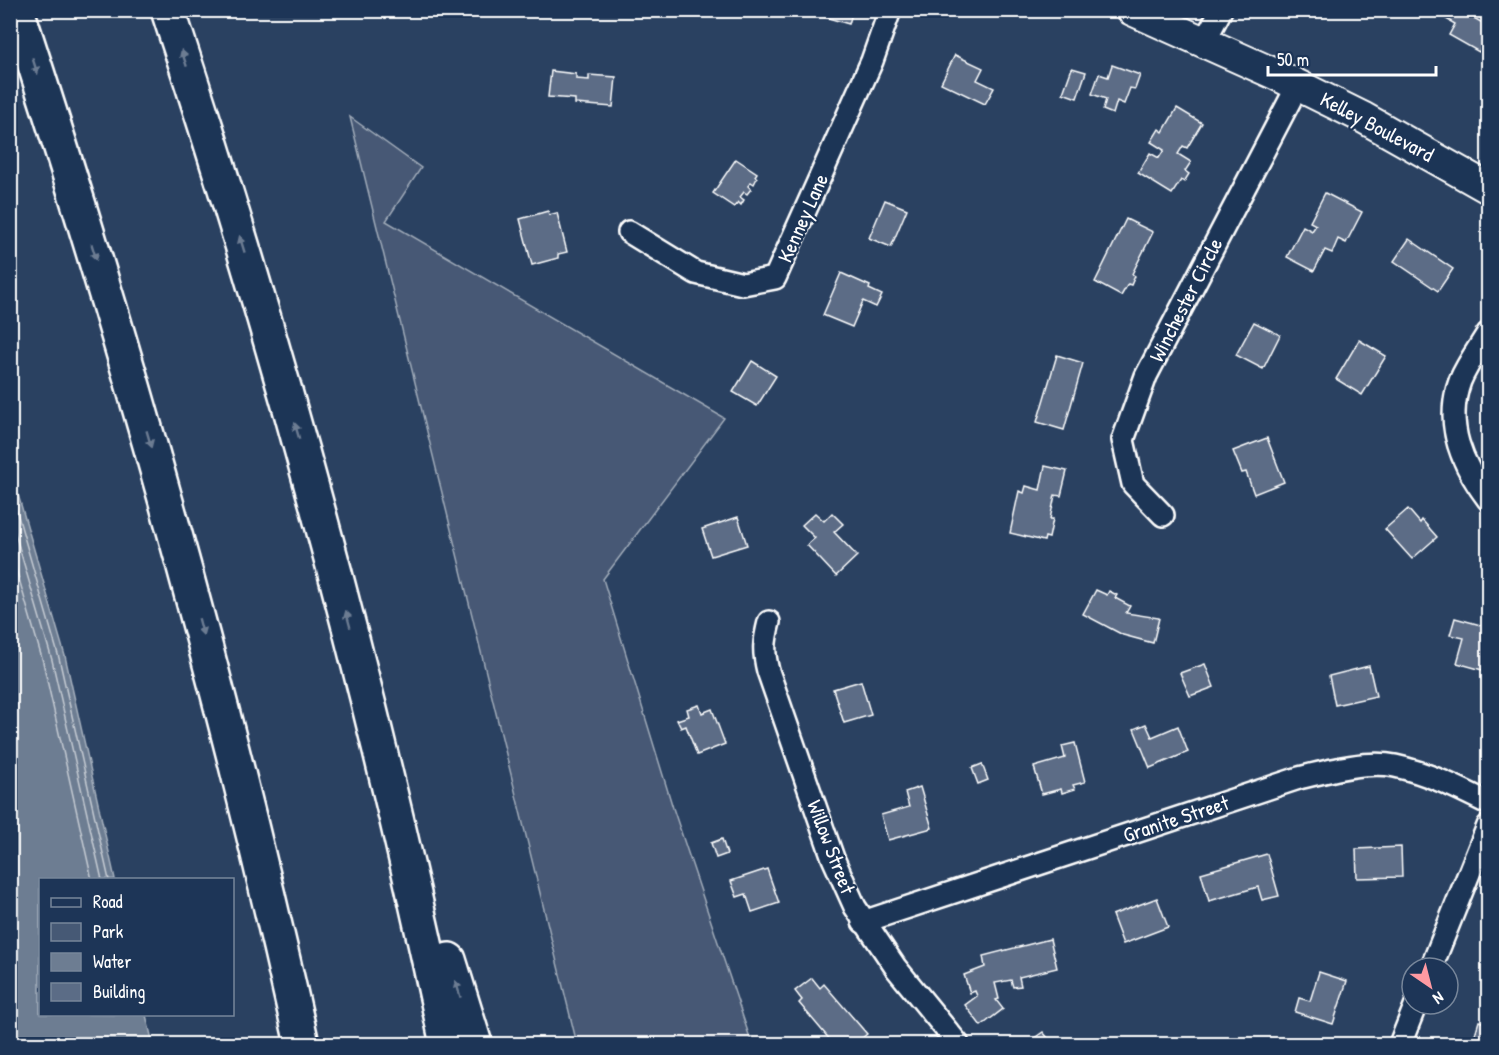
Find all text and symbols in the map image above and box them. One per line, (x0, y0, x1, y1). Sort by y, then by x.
scale bar (1268, 39, 1436, 77)
text: 50 m (1277, 47, 1309, 72)
one-way arrow (178, 49, 188, 67)
one-way arrow (30, 57, 40, 75)
street label: Kelley Boulevard (1315, 84, 1439, 169)
street label: Kenney Lane (770, 169, 835, 267)
street label: Winchester Circle (1142, 233, 1229, 367)
one-way arrow (237, 235, 246, 253)
one-way arrow (90, 243, 99, 261)
one-way arrow (292, 422, 301, 440)
one-way arrow (145, 430, 154, 448)
one-way arrow (343, 610, 352, 628)
one-way arrow (197, 618, 206, 636)
street label: Granite Street (1119, 788, 1233, 849)
street label: Willow Street (800, 796, 863, 899)
legend (39, 878, 234, 1016)
text: Road (93, 889, 123, 914)
text: Park (93, 919, 124, 944)
text: Water (93, 949, 131, 974)
north arrow (1400, 956, 1460, 1016)
text: Building (93, 979, 145, 1004)
one-way arrow (453, 979, 462, 997)
text: N (1428, 987, 1448, 1010)

